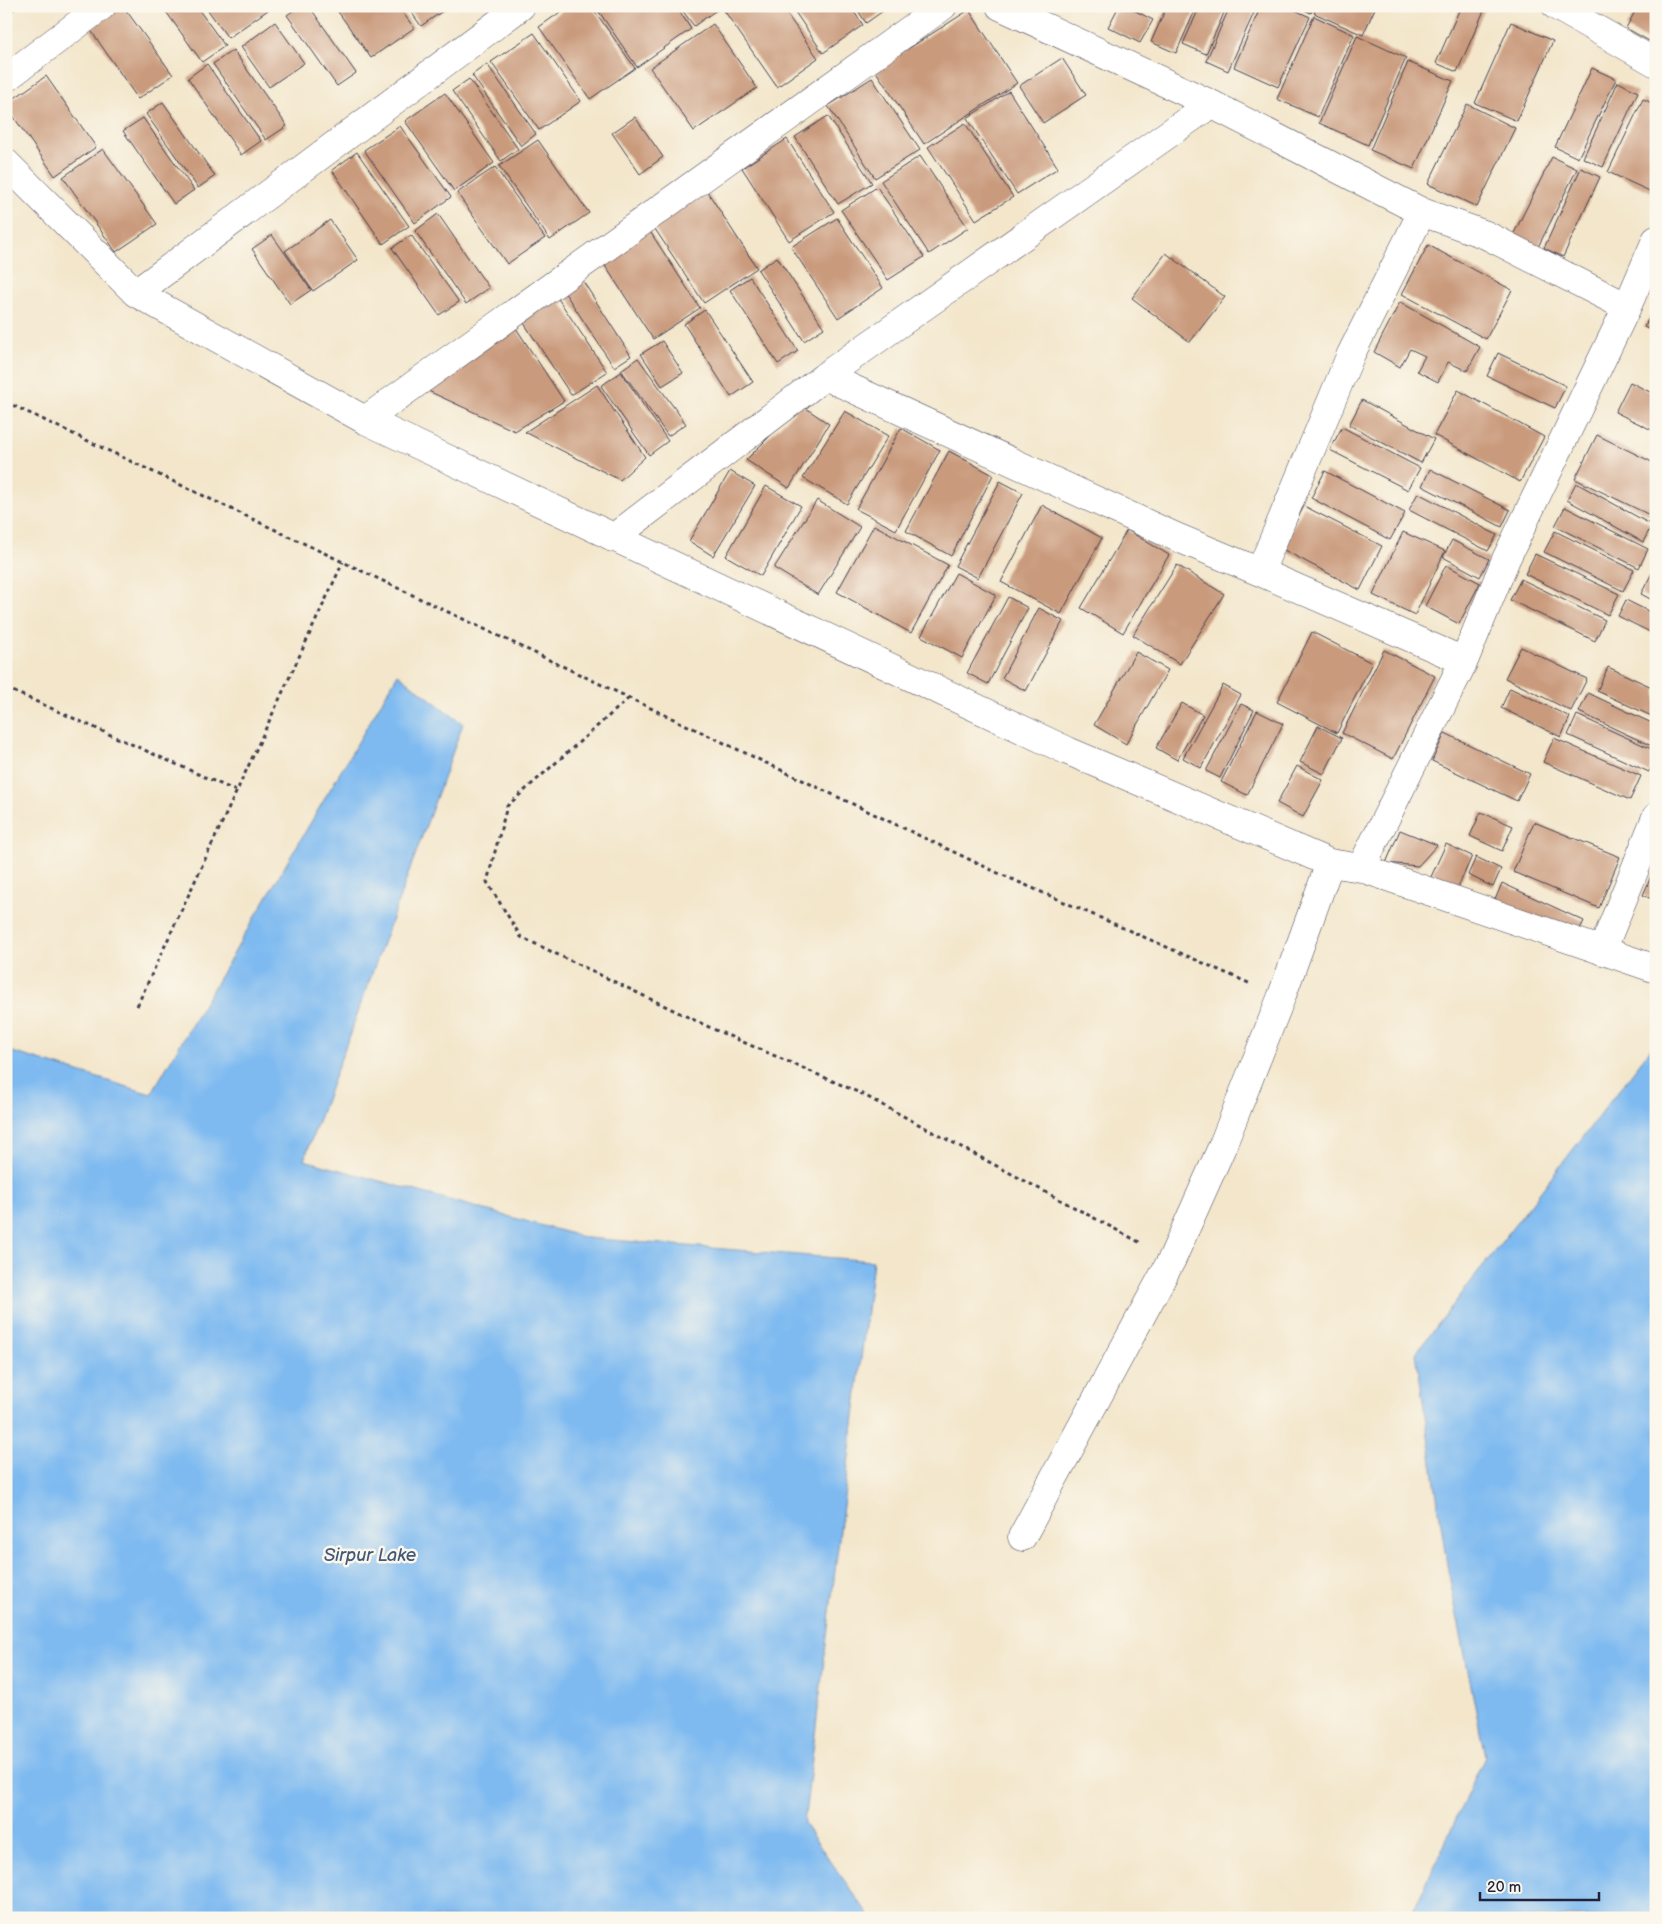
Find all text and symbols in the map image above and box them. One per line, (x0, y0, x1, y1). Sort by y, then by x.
water label: Sirpur Lake (324, 1545, 416, 1566)
scale bar (1480, 1869, 1598, 1901)
text: 20 m (1487, 1878, 1521, 1897)

